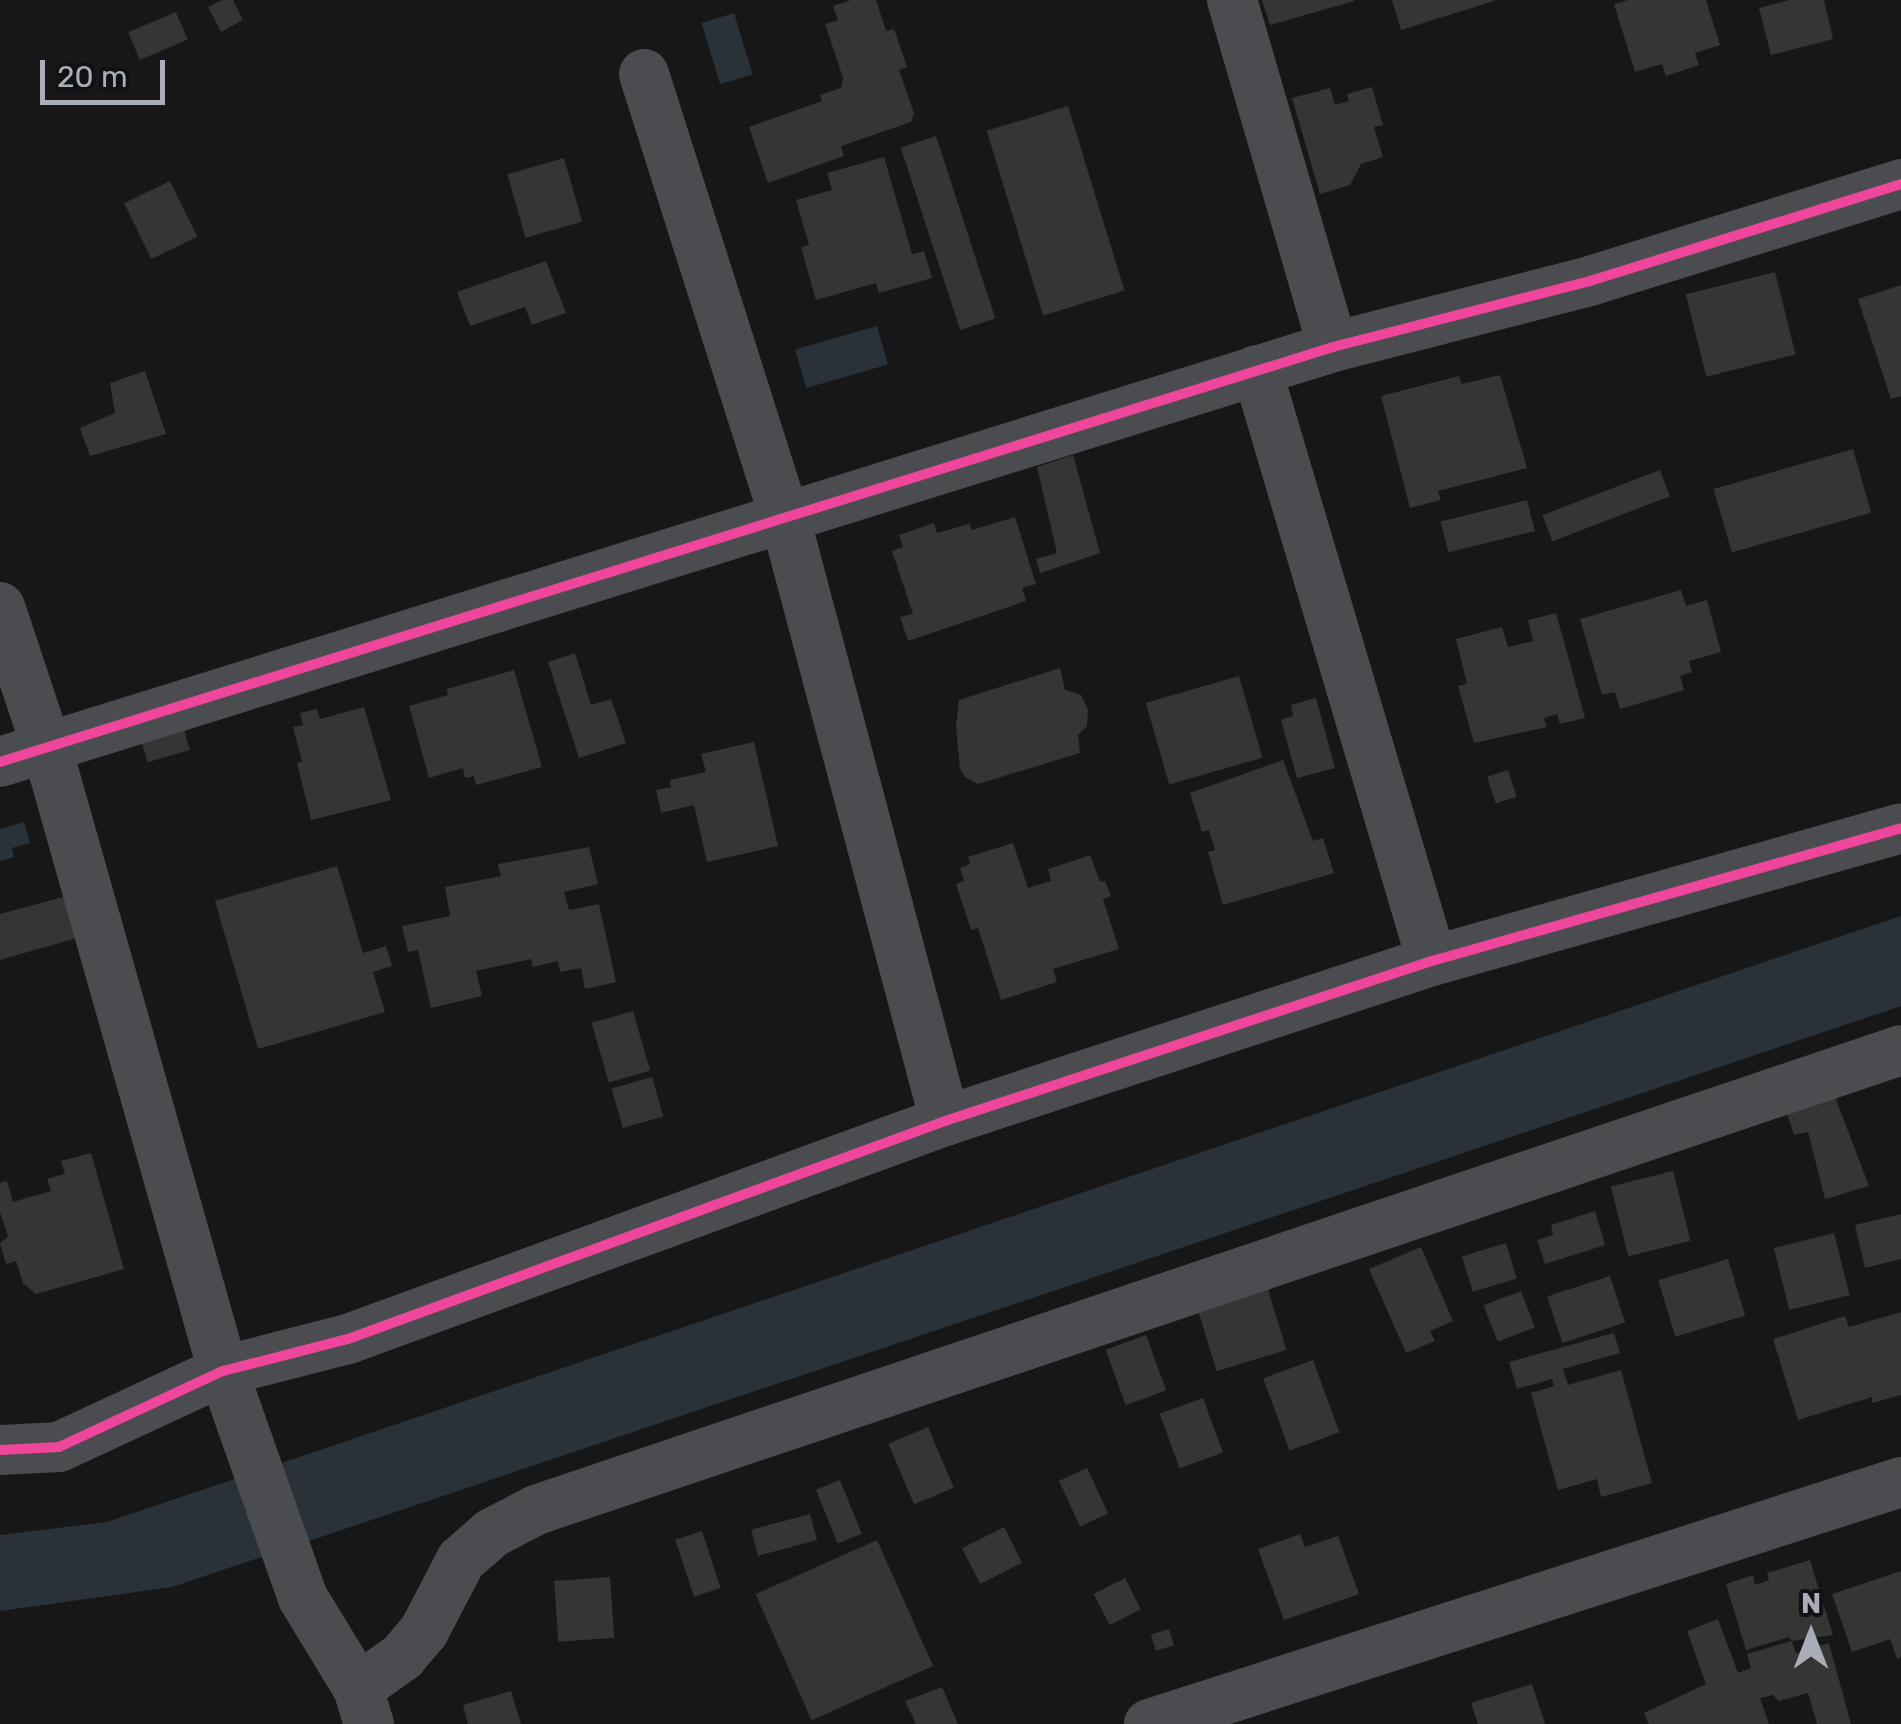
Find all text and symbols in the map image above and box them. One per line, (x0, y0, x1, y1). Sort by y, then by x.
scale bar (45, 40, 170, 102)
text: 20 m (57, 59, 128, 95)
north arrow (1761, 1584, 1861, 1684)
text: N (1801, 1587, 1821, 1620)

